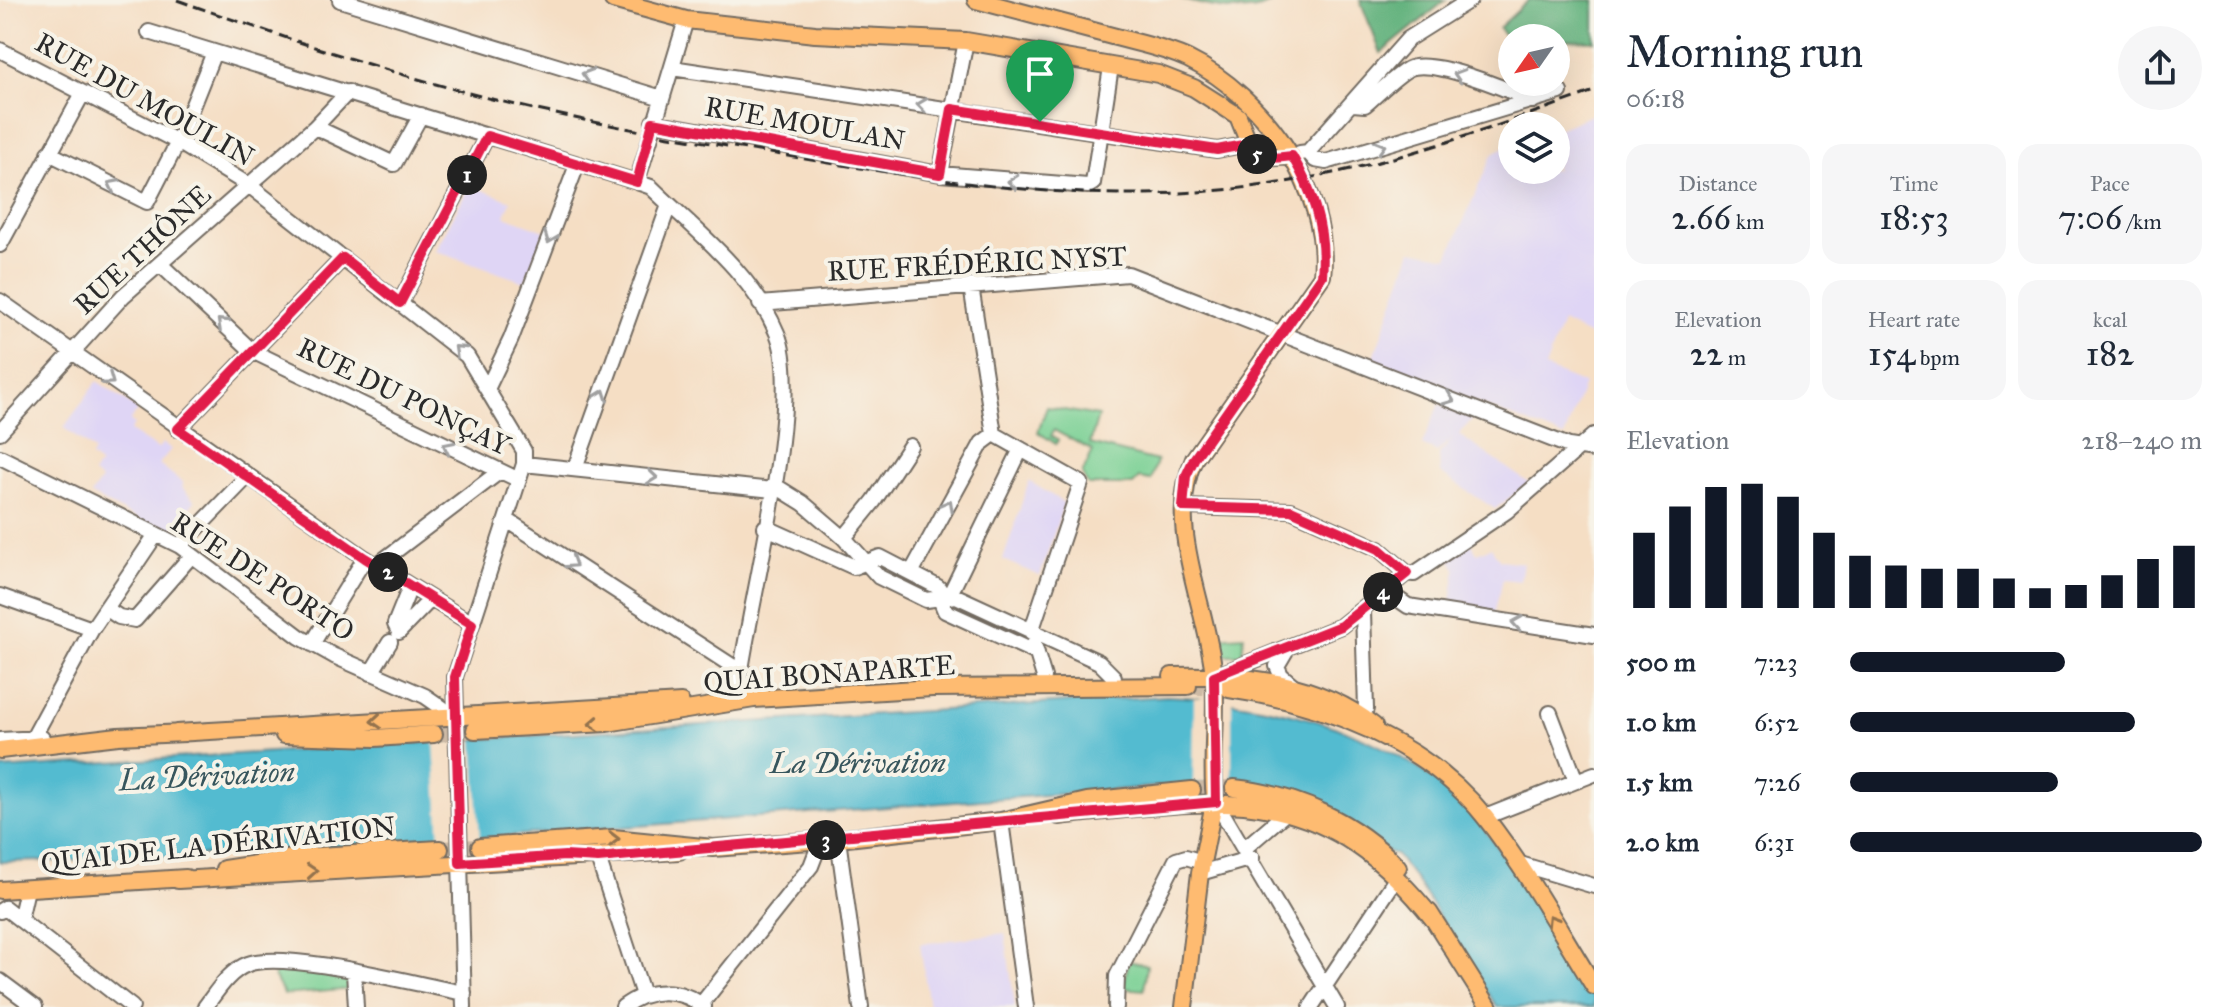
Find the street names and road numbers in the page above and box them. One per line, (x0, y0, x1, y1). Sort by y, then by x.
street label: RUE DU MOULIN (29, 25, 260, 174)
street label: RUE MOULAN (702, 89, 908, 158)
street label: RUE THÔNE (66, 177, 218, 322)
street label: RUE FRÉDÉRIC NYST (826, 238, 1128, 289)
street label: RUE DU PONÇAY (292, 330, 517, 464)
street label: RUE DE PORTO (164, 504, 361, 649)
street label: QUAI BONAPARTE (702, 647, 956, 700)
street label: QUAI DE LA DÉRIVATION (39, 808, 397, 881)

